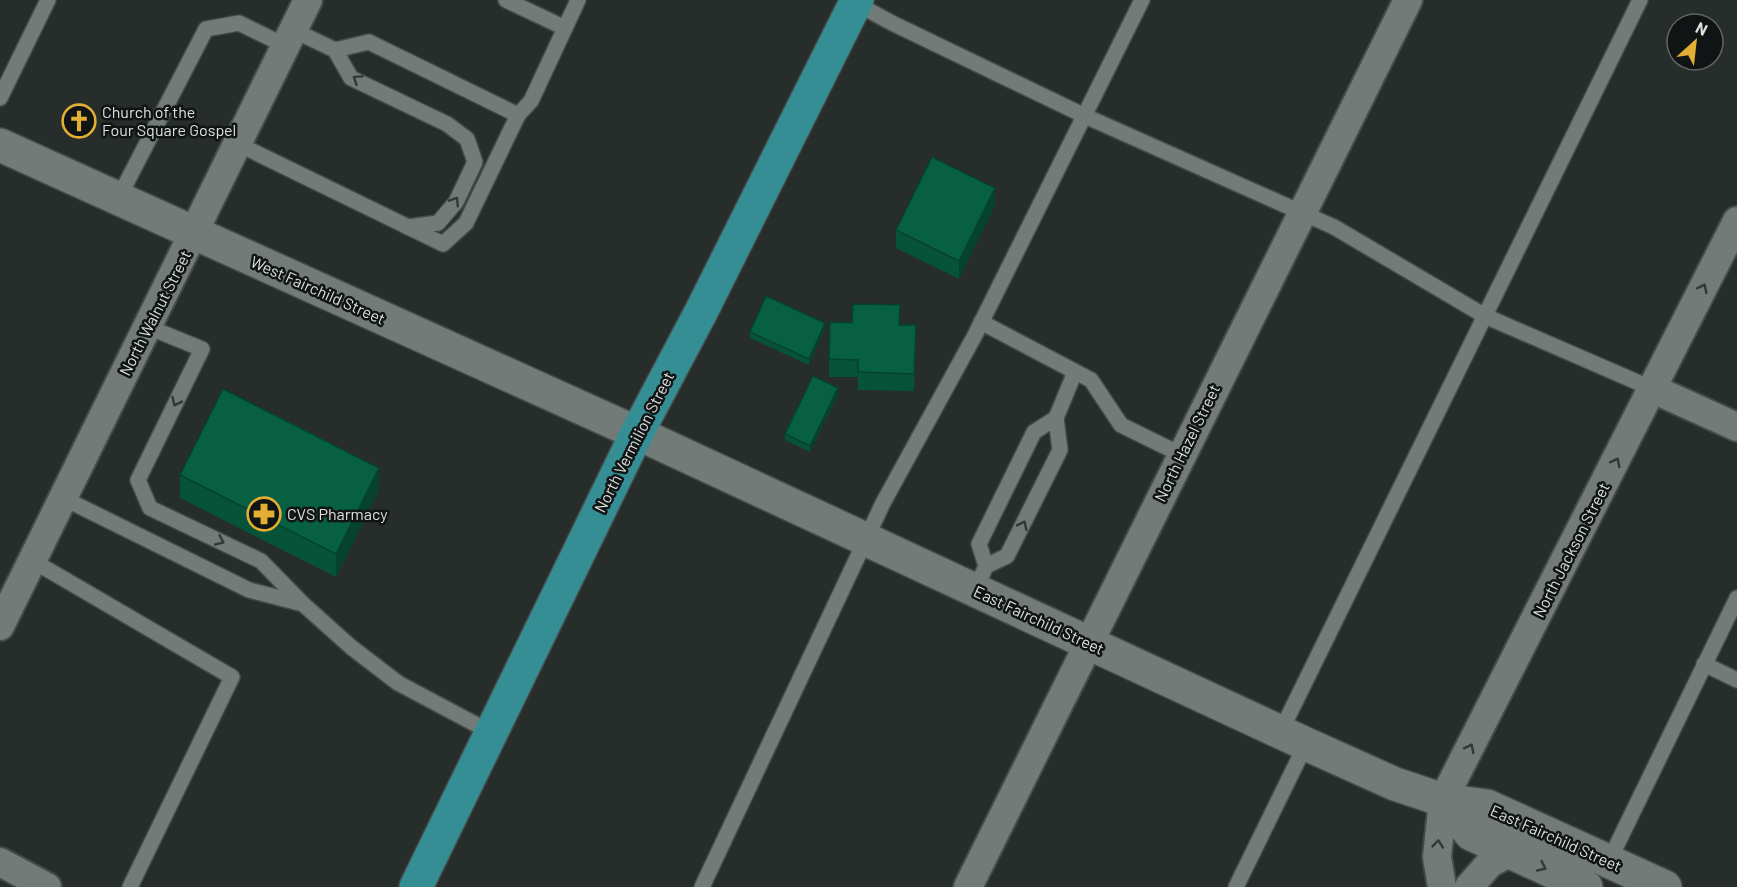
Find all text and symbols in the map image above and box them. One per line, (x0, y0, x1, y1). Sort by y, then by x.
north arrow (1665, 12, 1725, 72)
text: N (1693, 17, 1711, 39)
one-way arrow (352, 75, 363, 86)
place label: Church of the Four Square Gospel (102, 102, 236, 139)
church icon: Church of the Four Square Gospel (61, 103, 97, 139)
one-way arrow (448, 197, 460, 207)
street label: North Walnut Street (115, 247, 194, 379)
street label: West Fairchild Street (248, 251, 388, 328)
one-way arrow (1696, 284, 1708, 295)
street label: North Vermilion Street (590, 368, 677, 515)
street label: North Hazel Street (1150, 381, 1223, 505)
one-way arrow (172, 395, 184, 406)
one-way arrow (1608, 458, 1620, 469)
street label: North Jackson Street (1528, 479, 1613, 620)
pharmacy icon: CVS Pharmacy (246, 496, 282, 532)
place label: CVS Pharmacy (287, 504, 388, 523)
one-way arrow (1015, 520, 1027, 531)
one-way arrow (213, 534, 224, 546)
street label: East Fairchild Street (971, 581, 1107, 658)
one-way arrow (1463, 744, 1474, 755)
street label: East Fairchild Street (1488, 800, 1625, 875)
one-way arrow (1432, 839, 1444, 848)
one-way arrow (1535, 859, 1546, 871)

